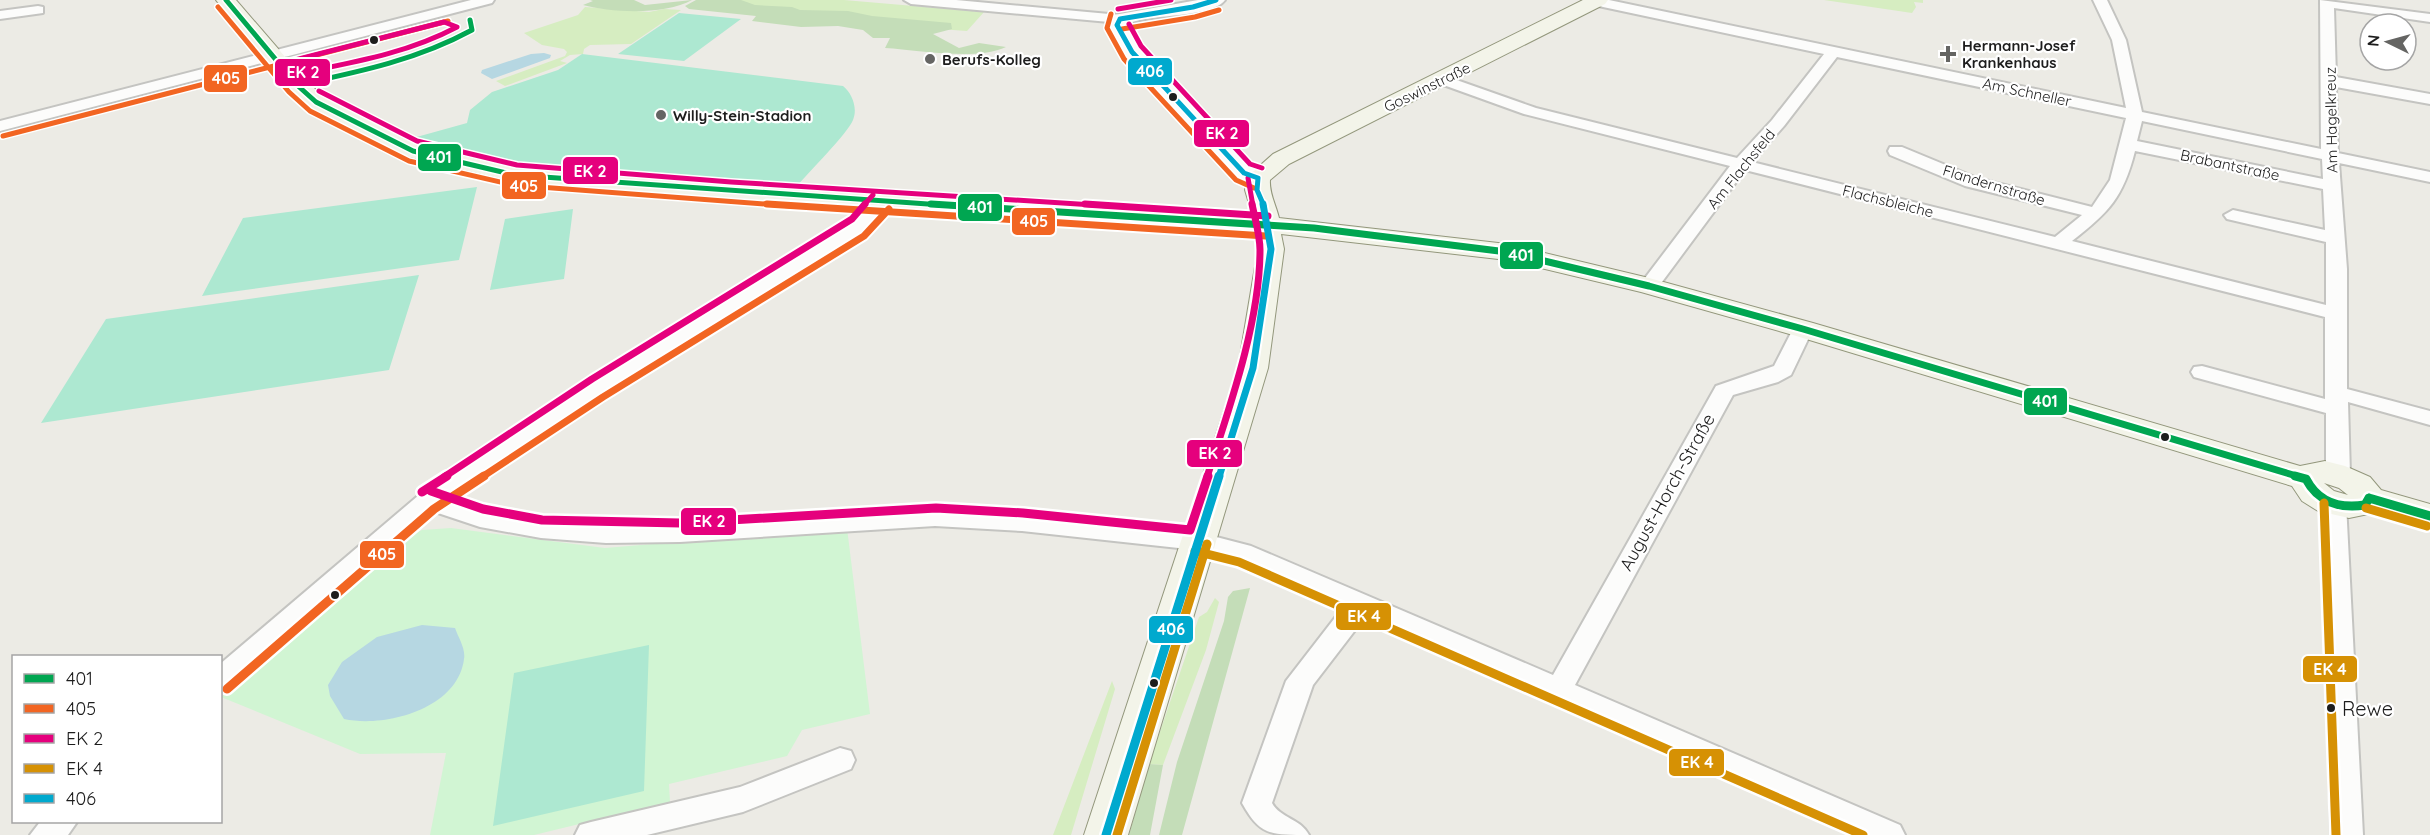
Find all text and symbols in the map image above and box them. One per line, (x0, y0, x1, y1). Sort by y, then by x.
north arrow (2358, 12, 2418, 72)
unlabelled marker (368, 34, 380, 46)
text: N (2363, 34, 2384, 47)
place label: Hermann-Josef Krankenhaus (1962, 36, 2076, 72)
marker: Hermann-Josef Krankenhaus (1939, 45, 1957, 63)
place label: Berufs-Kolleg (942, 50, 1041, 69)
marker: Berufs-Kolleg (923, 52, 937, 66)
line badge: 406 (1127, 57, 1173, 86)
line badge: EK 2 (274, 58, 331, 87)
street label: Goswinstraße (1381, 58, 1473, 116)
text: 406 (1136, 61, 1164, 81)
text: EK 2 (286, 62, 320, 82)
line badge: 405 (203, 64, 248, 93)
street label: Am Hagelkreuz (2321, 67, 2341, 173)
text: 405 (212, 68, 240, 88)
street label: Am Schneller (1981, 73, 2073, 111)
unlabelled marker (1167, 91, 1179, 103)
place label: Willy-Stein-Stadion (673, 106, 811, 125)
marker: Willy-Stein-Stadion (654, 108, 668, 122)
line badge: EK 2 (1193, 119, 1250, 148)
text: EK 2 (1205, 123, 1239, 143)
street label: Am Flachsfeld (1703, 125, 1779, 213)
line badge: 401 (417, 143, 462, 172)
street label: Brabantstraße (2179, 145, 2281, 185)
text: 401 (426, 147, 452, 167)
line badge: EK 2 (562, 156, 619, 185)
street label: Flandernstraße (1940, 160, 2048, 210)
text: EK 2 (573, 161, 607, 181)
line badge: 405 (501, 171, 547, 200)
text: 405 (510, 176, 538, 196)
street label: Flachsbleiche (1840, 181, 1936, 221)
line badge: 401 (957, 193, 1003, 222)
text: 401 (967, 197, 993, 217)
line badge: 405 (1011, 207, 1056, 236)
text: 405 (1020, 211, 1048, 231)
line badge: 401 (1499, 241, 1544, 270)
text: 401 (1508, 245, 1534, 265)
line badge: 401 (2023, 387, 2068, 416)
text: 401 (2032, 391, 2058, 411)
street label: August-Horch-Straße (1614, 409, 1720, 575)
unlabelled marker (2159, 431, 2171, 443)
line badge: EK 2 (1186, 439, 1243, 468)
text: EK 2 (1198, 443, 1232, 463)
line badge: EK 2 (680, 507, 737, 536)
text: EK 2 (692, 511, 726, 531)
line badge: 405 (359, 540, 405, 569)
text: 405 (368, 544, 396, 564)
unlabelled marker (329, 589, 341, 601)
line badge: EK 4 (1335, 602, 1392, 631)
text: EK 4 (1347, 606, 1381, 626)
line badge: 406 (1148, 615, 1194, 644)
text: 406 (1157, 619, 1185, 639)
legend (12, 655, 222, 823)
line badge: EK 4 (2302, 655, 2358, 683)
text: EK 4 (2313, 659, 2347, 679)
text: 401 (66, 667, 93, 690)
unlabelled marker (1148, 677, 1160, 689)
place label: Rewe (2342, 696, 2393, 721)
text: 405 (66, 697, 96, 720)
marker: Rewe (2325, 702, 2337, 714)
text: EK 2 (66, 727, 103, 750)
line badge: EK 4 (1668, 748, 1725, 777)
text: EK 4 (1680, 752, 1714, 772)
text: EK 4 (66, 757, 103, 780)
text: 406 (66, 787, 96, 810)

